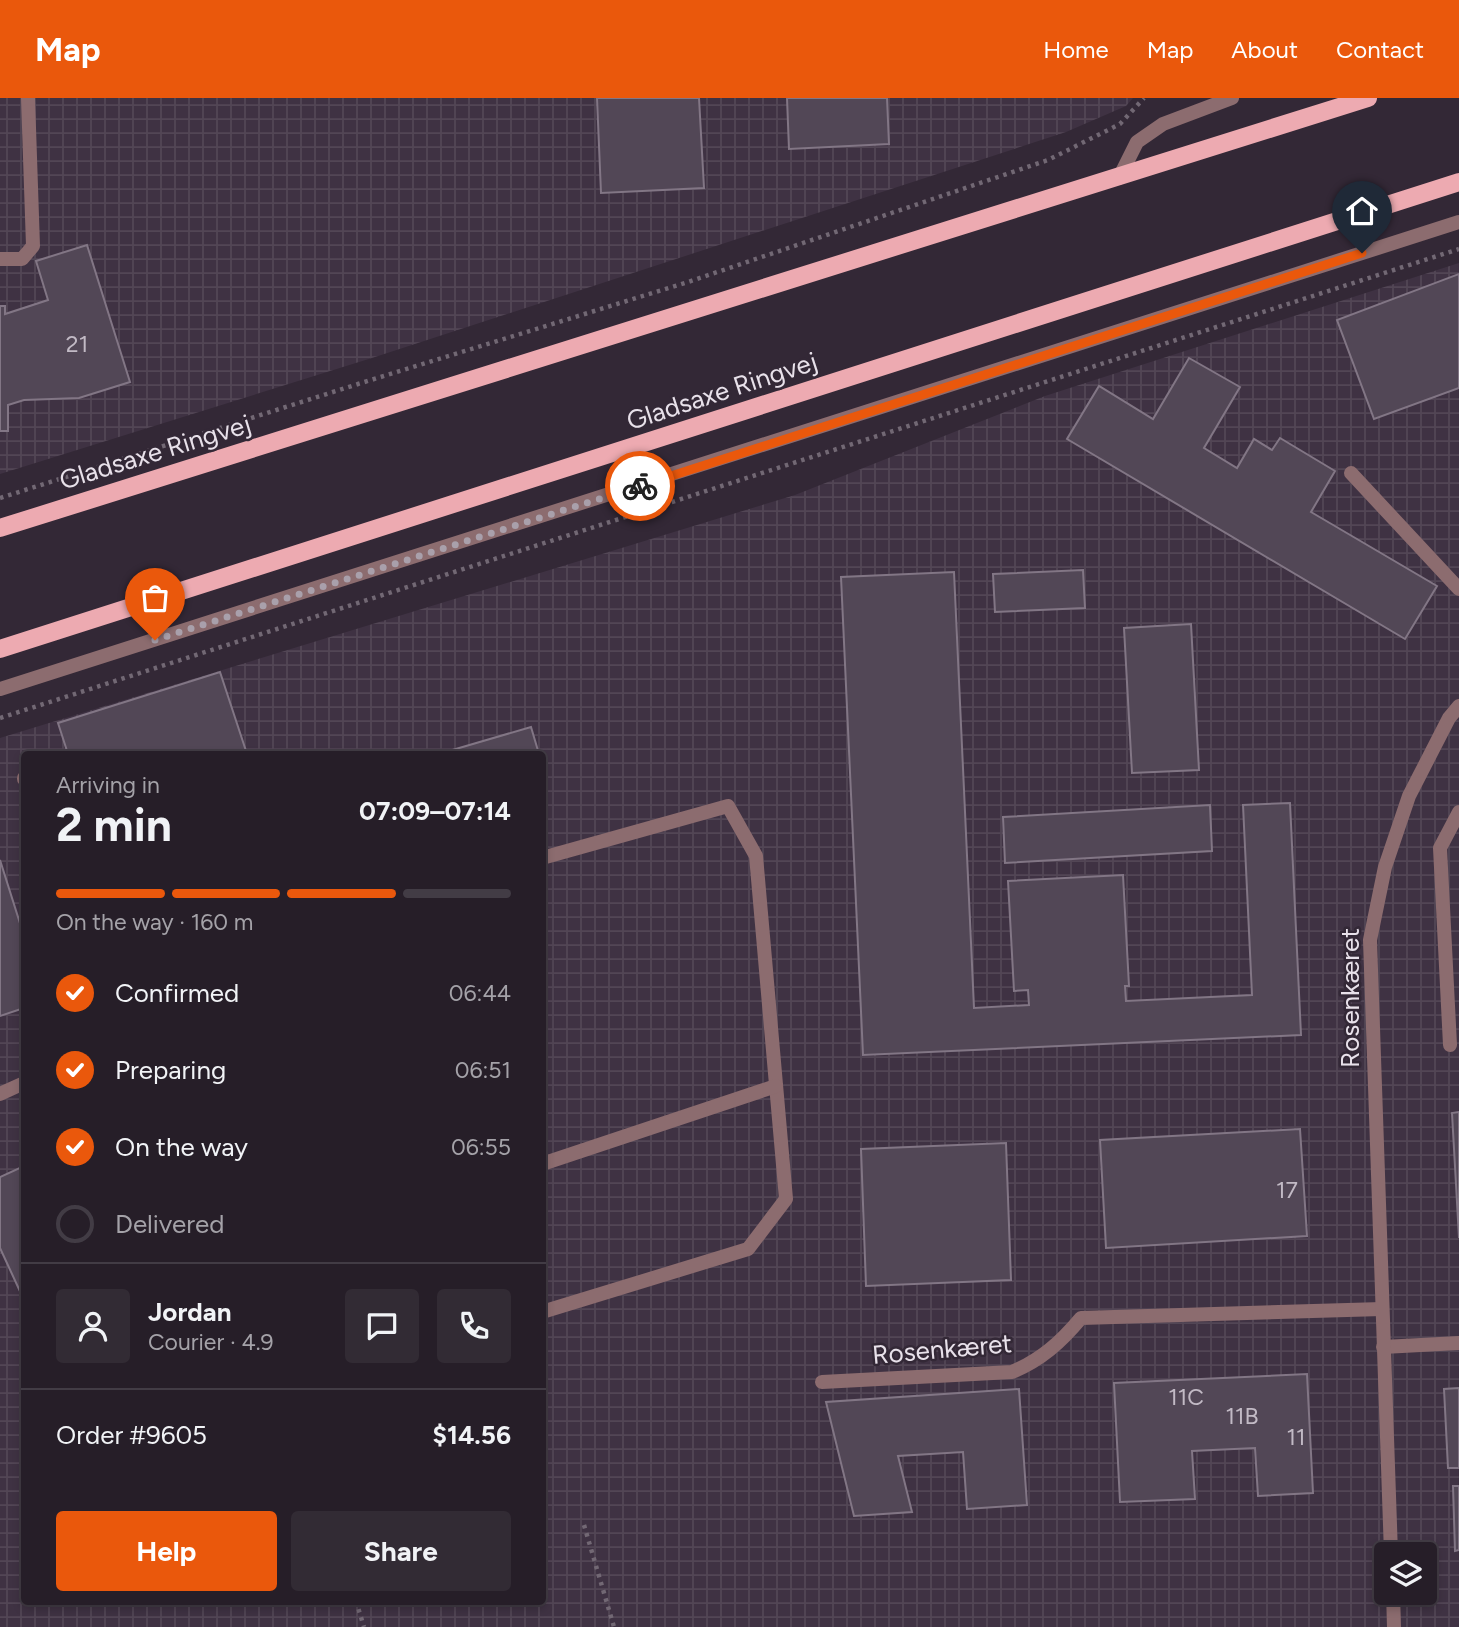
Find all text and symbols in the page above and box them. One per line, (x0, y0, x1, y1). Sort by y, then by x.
text: Map (35, 30, 101, 69)
text: Home (1043, 35, 1109, 64)
text: Map (1147, 35, 1193, 64)
text: About (1231, 35, 1298, 64)
text: Contact (1336, 35, 1424, 64)
pin (1332, 181, 1392, 253)
icon: home (1343, 192, 1381, 230)
house number: 21 (66, 330, 88, 358)
street label: Gladsaxe Ringvej (623, 345, 821, 437)
street label: Gladsaxe Ringvej (55, 408, 255, 496)
courier (605, 451, 675, 521)
icon: bike (621, 467, 659, 505)
pin (125, 568, 185, 640)
icon: bag (136, 579, 174, 617)
text: Arriving in (56, 771, 160, 799)
text: 07:09–07:14 (359, 795, 511, 827)
text: 2 min (56, 797, 172, 853)
text: On the way · 160 m (56, 908, 253, 936)
street label: Rosenkæret (1334, 928, 1366, 1068)
icon: check (56, 974, 94, 1012)
text: Confirmed (115, 977, 239, 1009)
text: 06:44 (449, 979, 511, 1007)
icon: check (56, 1051, 94, 1089)
text: Preparing (115, 1054, 226, 1086)
text: 06:51 (455, 1056, 511, 1084)
icon: check (56, 1128, 94, 1166)
text: On the way (115, 1131, 248, 1163)
text: 06:55 (451, 1133, 511, 1161)
house number: 17 (1276, 1176, 1298, 1204)
text: Delivered (115, 1208, 224, 1240)
button: person (56, 1289, 130, 1363)
button: chat (345, 1289, 419, 1363)
button: phone (437, 1289, 511, 1363)
text: Jordan (148, 1296, 231, 1328)
street label: Rosenkæret (871, 1327, 1013, 1371)
text: Courier · 4.9 (148, 1328, 274, 1356)
house number: 11C (1168, 1383, 1204, 1411)
house number: 11B (1225, 1402, 1259, 1430)
text: Order #9605 (56, 1419, 207, 1451)
text: $14.56 (433, 1419, 511, 1451)
house number: 11 (1287, 1423, 1306, 1451)
button: Help (56, 1511, 277, 1591)
button: Share (291, 1511, 511, 1591)
map controls (1374, 1542, 1437, 1605)
button: layers (1374, 1542, 1437, 1605)

